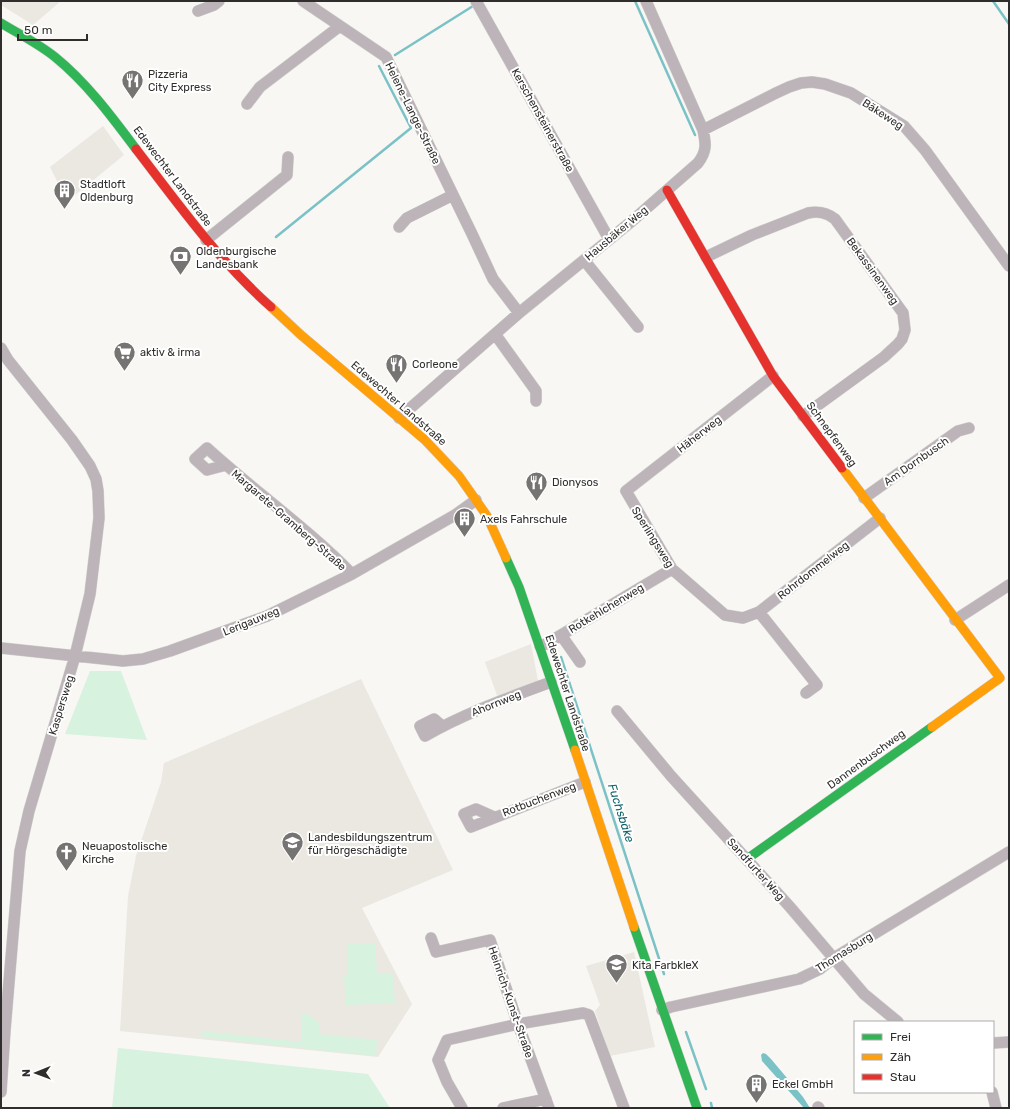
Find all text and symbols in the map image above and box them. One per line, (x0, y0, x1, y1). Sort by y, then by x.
scale bar (18, 16, 87, 42)
text: 50 m (24, 23, 52, 37)
street label: Helene-Lange-Straße (382, 60, 443, 166)
street label: Kerschensteinerstraße (509, 66, 576, 174)
restaurant icon: Pizzeria City Express (119, 67, 145, 100)
place label: Pizzeria City Express (148, 68, 212, 94)
street label: Bäkeweg (860, 96, 906, 132)
street label: Edewechter Landstraße (131, 124, 214, 229)
building icon: Stadtloft Oldenburg (51, 177, 77, 210)
place label: Stadtloft Oldenburg (80, 178, 133, 204)
street label: Hausbäker Weg (582, 203, 650, 263)
street label: Bekassinenweg (844, 235, 901, 307)
bank icon: Oldenburgische Landesbank (167, 244, 193, 277)
place label: Oldenburgische Landesbank (196, 245, 277, 271)
supermarket icon: aktiv & irma (111, 339, 137, 372)
place label: aktiv & irma (140, 346, 200, 359)
restaurant icon: Corleone (384, 351, 410, 384)
street label: Edewechter Landstraße (348, 358, 449, 448)
place label: Corleone (412, 358, 458, 371)
street label: Schnepfenweg (804, 399, 860, 469)
street label: Häherweg (675, 413, 724, 456)
street label: Am Dornbusch (881, 434, 951, 489)
street label: Margarete-Gramberg-Straße (229, 467, 349, 574)
restaurant icon: Dionysos (524, 469, 550, 502)
place label: Dionysos (552, 476, 599, 489)
street label: Sperlingsweg (629, 504, 676, 570)
building icon: Axels Fahrschule (451, 506, 477, 539)
place label: Axels Fahrschule (480, 513, 567, 526)
street label: Rohrdommelweg (775, 539, 852, 602)
street label: Rotkehlchenweg (566, 581, 646, 636)
street label: Lerigauweg (221, 604, 281, 639)
street label: Edewechter Landstraße (542, 633, 593, 753)
street label: Kaspersweg (46, 674, 77, 737)
street label: Ahornweg (469, 688, 523, 719)
street label: Dannenbuschweg (825, 727, 908, 792)
street label: Rotbuchenweg (501, 779, 578, 819)
water label: Fuchsbäke (605, 782, 637, 844)
school or university icon: Landesbildungszentrum für Hörgeschädigte (279, 830, 305, 863)
place label: Landesbildungszentrum für Hörgeschädigte (308, 831, 433, 857)
street label: Sandfurter Weg (724, 835, 787, 903)
church icon: Neuapostolische Kirche (53, 839, 79, 872)
place label: Neuapostolische Kirche (82, 840, 167, 866)
street label: Thomasburg (814, 930, 875, 975)
street label: Heinrich-Kunst-Straße (485, 945, 536, 1059)
school or university icon: Kita FarbkleX (604, 952, 630, 985)
place label: Kita FarbkleX (632, 959, 699, 972)
legend (854, 1021, 994, 1093)
text: Frei (890, 1030, 911, 1044)
text: Zäh (890, 1050, 911, 1064)
north arrow (16, 1053, 56, 1093)
text: N (20, 1069, 33, 1077)
text: Stau (890, 1070, 916, 1084)
building icon: Eckel GmbH (743, 1071, 769, 1104)
place label: Eckel GmbH (772, 1078, 833, 1091)

